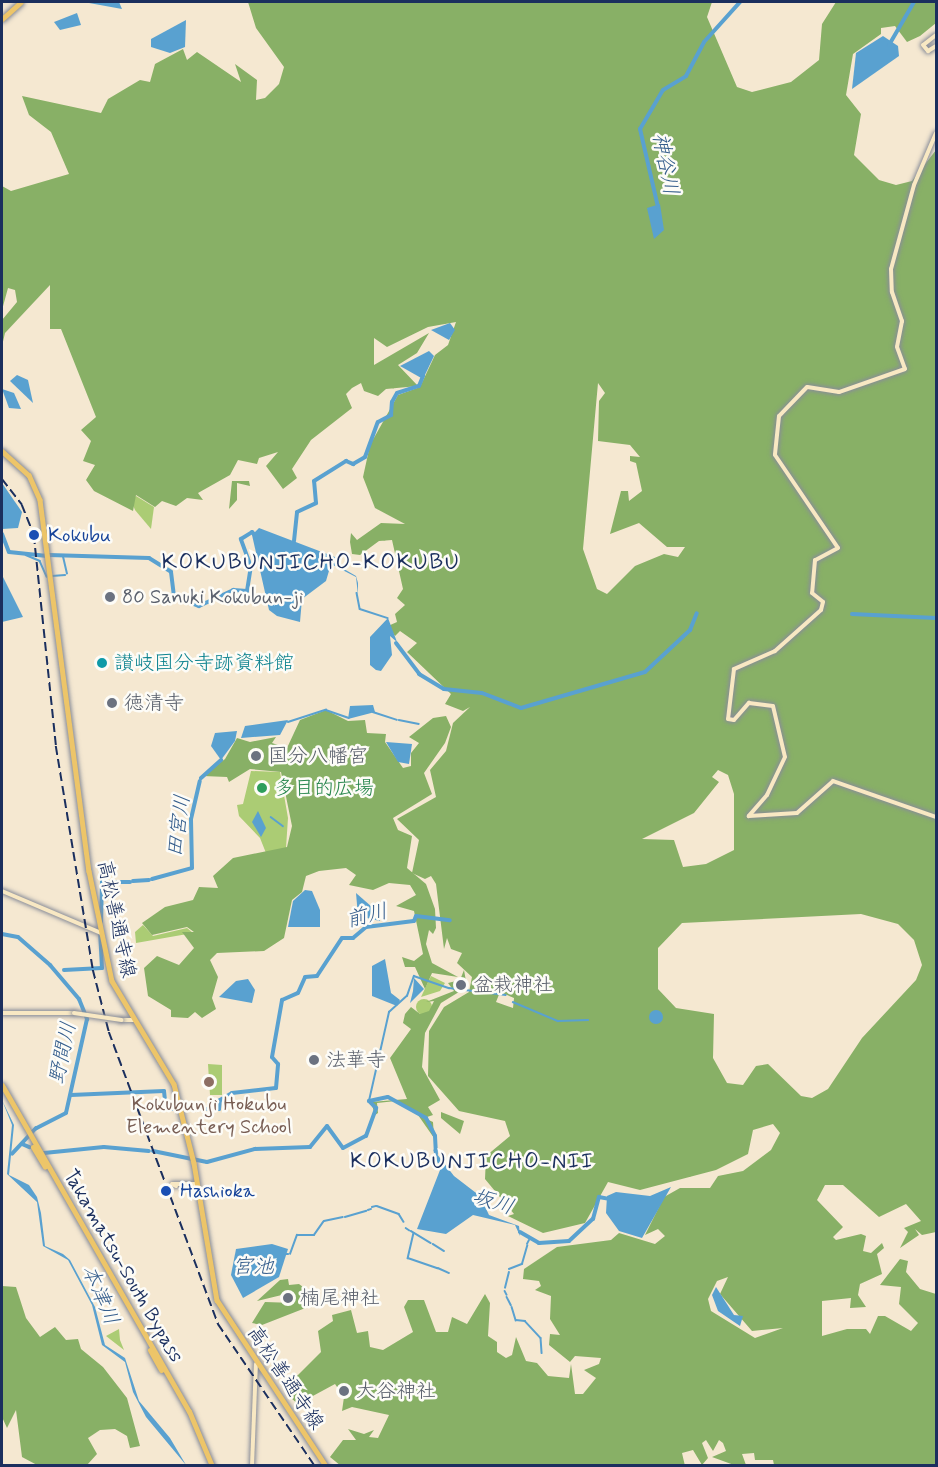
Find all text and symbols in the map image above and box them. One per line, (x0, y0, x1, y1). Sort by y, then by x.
water label: 神谷川 (647, 131, 683, 197)
place label: Kokubu (48, 523, 111, 547)
marker: Kokubu (25, 526, 43, 544)
district label: KOKUBUNJICHO-KOKUBU (164, 551, 458, 577)
place label: 80 Sanuki Kokubun-ji (122, 585, 303, 609)
marker: 80 Sanuki Kokubun-ji (103, 590, 117, 604)
place label: 讃岐国分寺跡資料館 (114, 651, 294, 675)
marker: 讃岐国分寺跡資料館 (95, 656, 109, 670)
place label: 徳清寺 (124, 691, 184, 715)
marker: 徳清寺 (105, 696, 119, 710)
place label: 国分八幡宮 (268, 744, 368, 768)
marker: 国分八幡宮 (249, 749, 263, 763)
place label: 多目的広場 (274, 776, 374, 800)
marker: 多目的広場 (255, 781, 269, 795)
water label: 田宮川 (162, 793, 196, 859)
street label: 高松善通寺線 (92, 858, 140, 980)
water label: 前川 (344, 899, 390, 933)
place label: 盆栽神社 (473, 973, 553, 997)
marker: 盆栽神社 (454, 978, 468, 992)
water label: 野間川 (44, 1020, 82, 1086)
place label: 法華寺 (326, 1048, 386, 1072)
marker: 法華寺 (307, 1053, 321, 1067)
marker: Kokubunji Hokubu Elementery School (202, 1075, 216, 1089)
place label: Kokubunji Hokubu Elementery School (126, 1092, 292, 1139)
district label: KOKUBUNJICHO-NII (352, 1150, 592, 1176)
street label: Takamatsu-South Bypass (58, 1165, 188, 1367)
place label: Hashioka (180, 1179, 255, 1203)
marker: Hashioka (157, 1182, 175, 1200)
water label: 坂川 (469, 1184, 517, 1220)
water label: 宮池 (232, 1254, 274, 1280)
water label: 本津川 (76, 1261, 124, 1329)
place label: 楠尾神社 (300, 1286, 380, 1310)
marker: 楠尾神社 (281, 1291, 295, 1305)
street label: 高松善通寺線 (242, 1322, 328, 1434)
place label: 大谷神社 (356, 1379, 436, 1403)
marker: 大谷神社 (337, 1384, 351, 1398)

